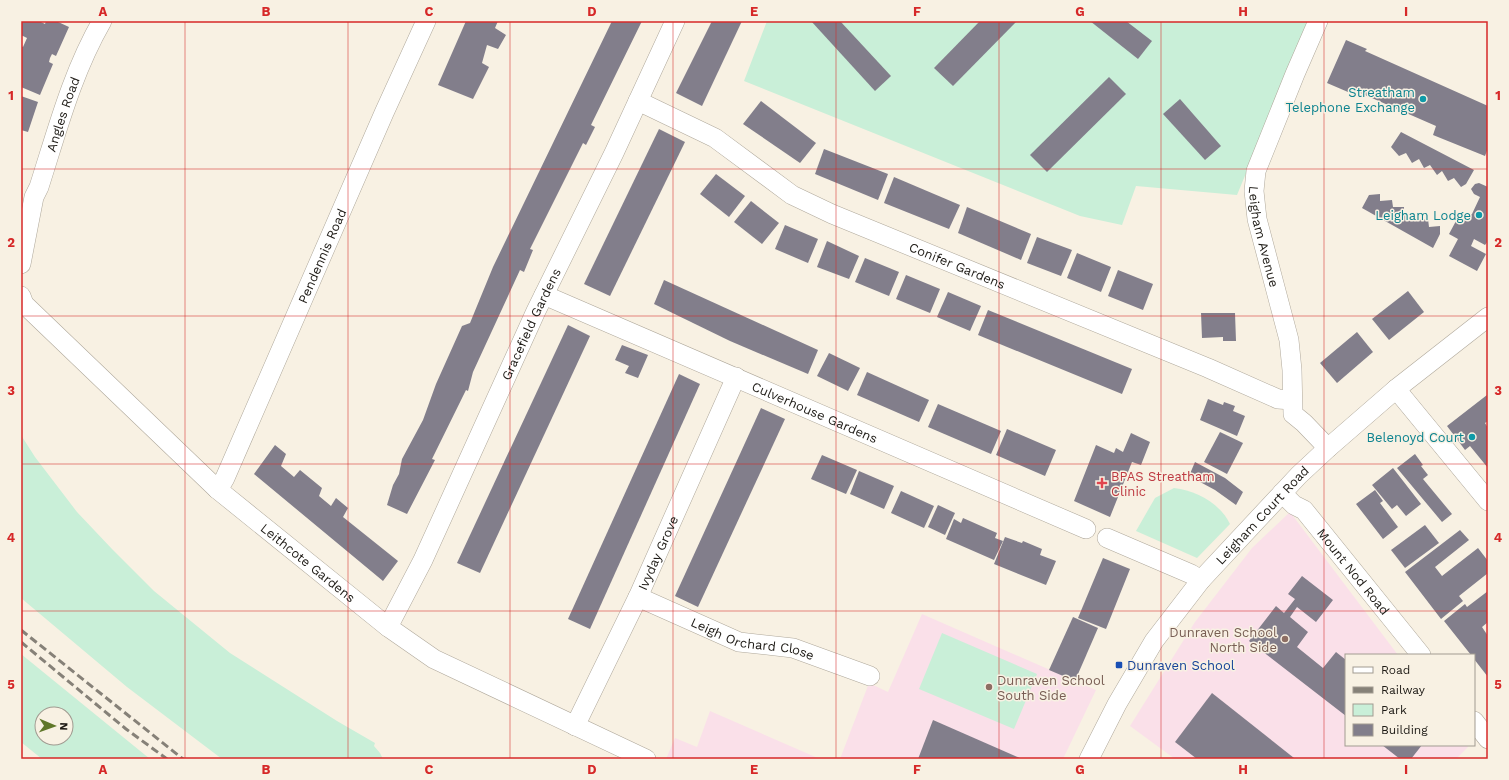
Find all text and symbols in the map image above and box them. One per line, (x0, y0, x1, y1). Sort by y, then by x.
text: A (99, 4, 108, 19)
text: B (262, 4, 271, 19)
text: C (425, 4, 434, 19)
text: D (587, 4, 597, 19)
text: E (750, 4, 758, 19)
text: F (913, 4, 921, 19)
text: G (1075, 4, 1085, 19)
text: H (1238, 4, 1248, 19)
text: I (1404, 4, 1408, 19)
street label: Angles Road (44, 75, 83, 154)
place label: Streatham Telephone Exchange (1286, 85, 1415, 115)
text: 1 (8, 88, 14, 103)
text: 1 (1495, 88, 1501, 103)
marker: Streatham Telephone Exchange (1418, 94, 1428, 104)
street label: Leigham Avenue (1246, 185, 1282, 289)
street label: Pendennis Road (295, 206, 349, 306)
place label: Leigham Lodge (1375, 208, 1471, 223)
marker: Leigham Lodge (1474, 210, 1484, 220)
text: 2 (7, 235, 15, 250)
text: 2 (1494, 235, 1502, 250)
street label: Conifer Gardens (907, 239, 1008, 292)
street label: Gracefield Gardens (499, 266, 564, 383)
street label: Culverhouse Gardens (749, 379, 880, 446)
text: 3 (7, 383, 15, 398)
text: 3 (1494, 383, 1502, 398)
place label: Belenoyd Court (1366, 430, 1465, 445)
marker: Belenoyd Court (1467, 432, 1477, 442)
street label: Leigham Court Road (1213, 463, 1312, 567)
place label: BPAS Streatham Clinic (1111, 469, 1215, 499)
marker: BPAS Streatham Clinic (1096, 477, 1108, 489)
street label: Ivyday Grove (635, 513, 681, 593)
street label: Leithcote Gardens (258, 520, 358, 606)
street label: Mount Nod Road (1314, 526, 1392, 618)
text: 4 (7, 530, 16, 545)
text: 4 (1494, 530, 1503, 545)
street label: Leigh Orchard Close (689, 615, 816, 663)
place label: Dunraven School North Side (1169, 625, 1277, 655)
marker: Dunraven School North Side (1280, 634, 1290, 644)
legend (1345, 654, 1475, 746)
place label: Dunraven School (1127, 658, 1235, 673)
marker: Dunraven School (1114, 660, 1124, 670)
text: Road (1381, 663, 1410, 677)
place label: Dunraven School South Side (997, 673, 1105, 703)
text: 5 (7, 677, 15, 692)
text: 5 (1494, 677, 1502, 692)
marker: Dunraven School South Side (984, 682, 994, 692)
text: Railway (1381, 683, 1426, 697)
text: Park (1381, 703, 1407, 717)
north arrow (34, 706, 74, 746)
text: N (57, 722, 70, 731)
text: Building (1381, 723, 1428, 737)
text: A (99, 762, 108, 777)
text: B (262, 762, 271, 777)
text: C (425, 762, 434, 777)
text: D (587, 762, 597, 777)
text: E (750, 762, 758, 777)
text: F (913, 762, 921, 777)
text: G (1075, 762, 1085, 777)
text: H (1238, 762, 1248, 777)
text: I (1404, 762, 1408, 777)

